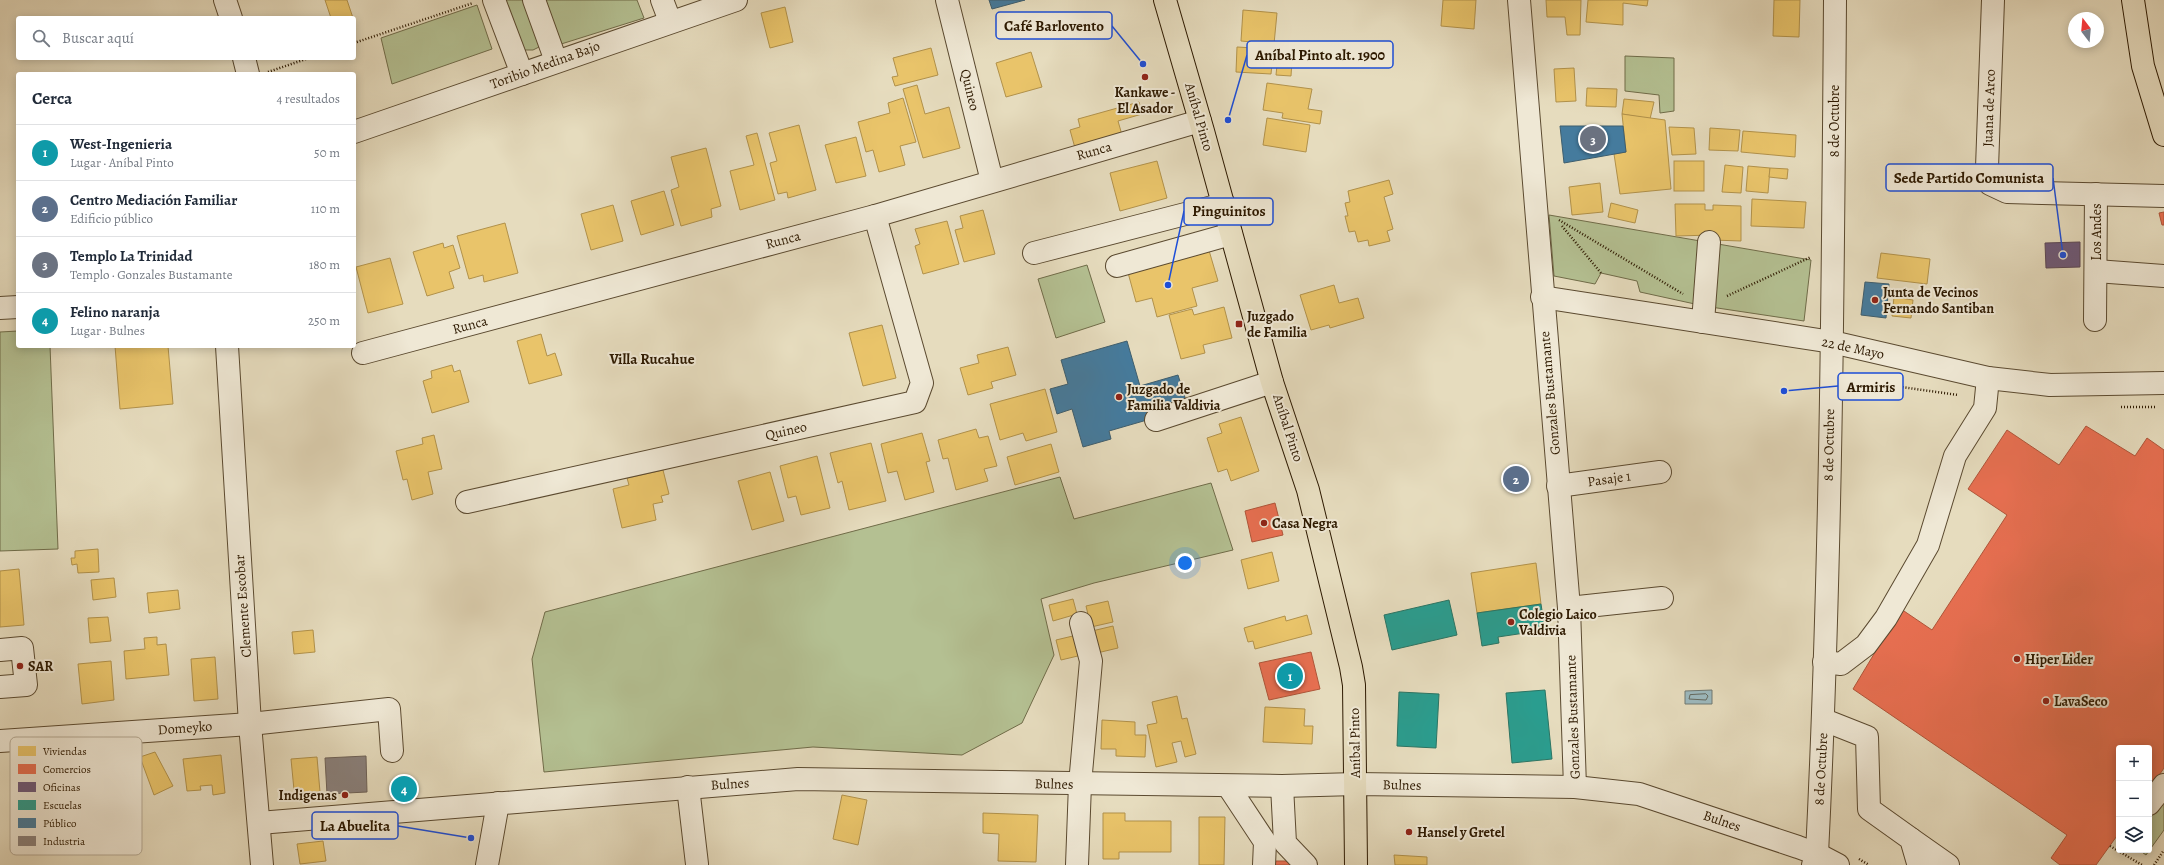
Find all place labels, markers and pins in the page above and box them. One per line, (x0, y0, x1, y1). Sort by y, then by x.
callout: Café Barlovento (996, 12, 1112, 39)
callout: Aníbal Pinto alt. 1900 (1247, 41, 1393, 68)
marker: Kankawe - El Asador (1140, 72, 1150, 82)
place label: Kankawe - El Asador (1115, 83, 1176, 118)
pin: 3 (1580, 124, 1606, 154)
callout: Sede Partido Comunista (1886, 164, 2053, 191)
callout: Pinguinitos (1184, 198, 1273, 225)
place label: Junta de Vecinos Fernando Santiban (1883, 283, 1994, 318)
marker: Junta de Vecinos Fernando Santiban (1870, 295, 1880, 305)
place label: Juzgado de Familia (1247, 307, 1308, 342)
marker: Juzgado de Familia (1234, 319, 1244, 329)
callout: Armiris (1838, 373, 1903, 400)
place label: Juzgado de Familia Valdivia (1127, 380, 1221, 415)
marker: Juzgado de Familia Valdivia (1114, 392, 1124, 402)
pin: 2 (1503, 464, 1529, 494)
place label: Casa Negra (1272, 514, 1338, 533)
marker: Casa Negra (1259, 518, 1269, 528)
place label: Colegio Laico Valdivia (1518, 605, 1597, 640)
marker: Colegio Laico Valdivia (1506, 617, 1516, 627)
place label: Hiper Lider (2025, 650, 2093, 669)
marker: Hiper Lider (2012, 654, 2022, 664)
place label: SAR (28, 657, 53, 676)
marker: SAR (15, 661, 25, 671)
pin: 1 (1277, 661, 1303, 691)
place label: LavaSeco (2054, 692, 2108, 711)
marker: LavaSeco (2041, 696, 2051, 706)
pin: 4 (391, 774, 417, 804)
place label: Indigenas (279, 786, 337, 805)
marker: Indigenas (340, 790, 350, 800)
callout: La Abuelita (312, 812, 398, 839)
place label: Hansel y Gretel (1417, 823, 1505, 842)
marker: Hansel y Gretel (1404, 827, 1414, 837)

